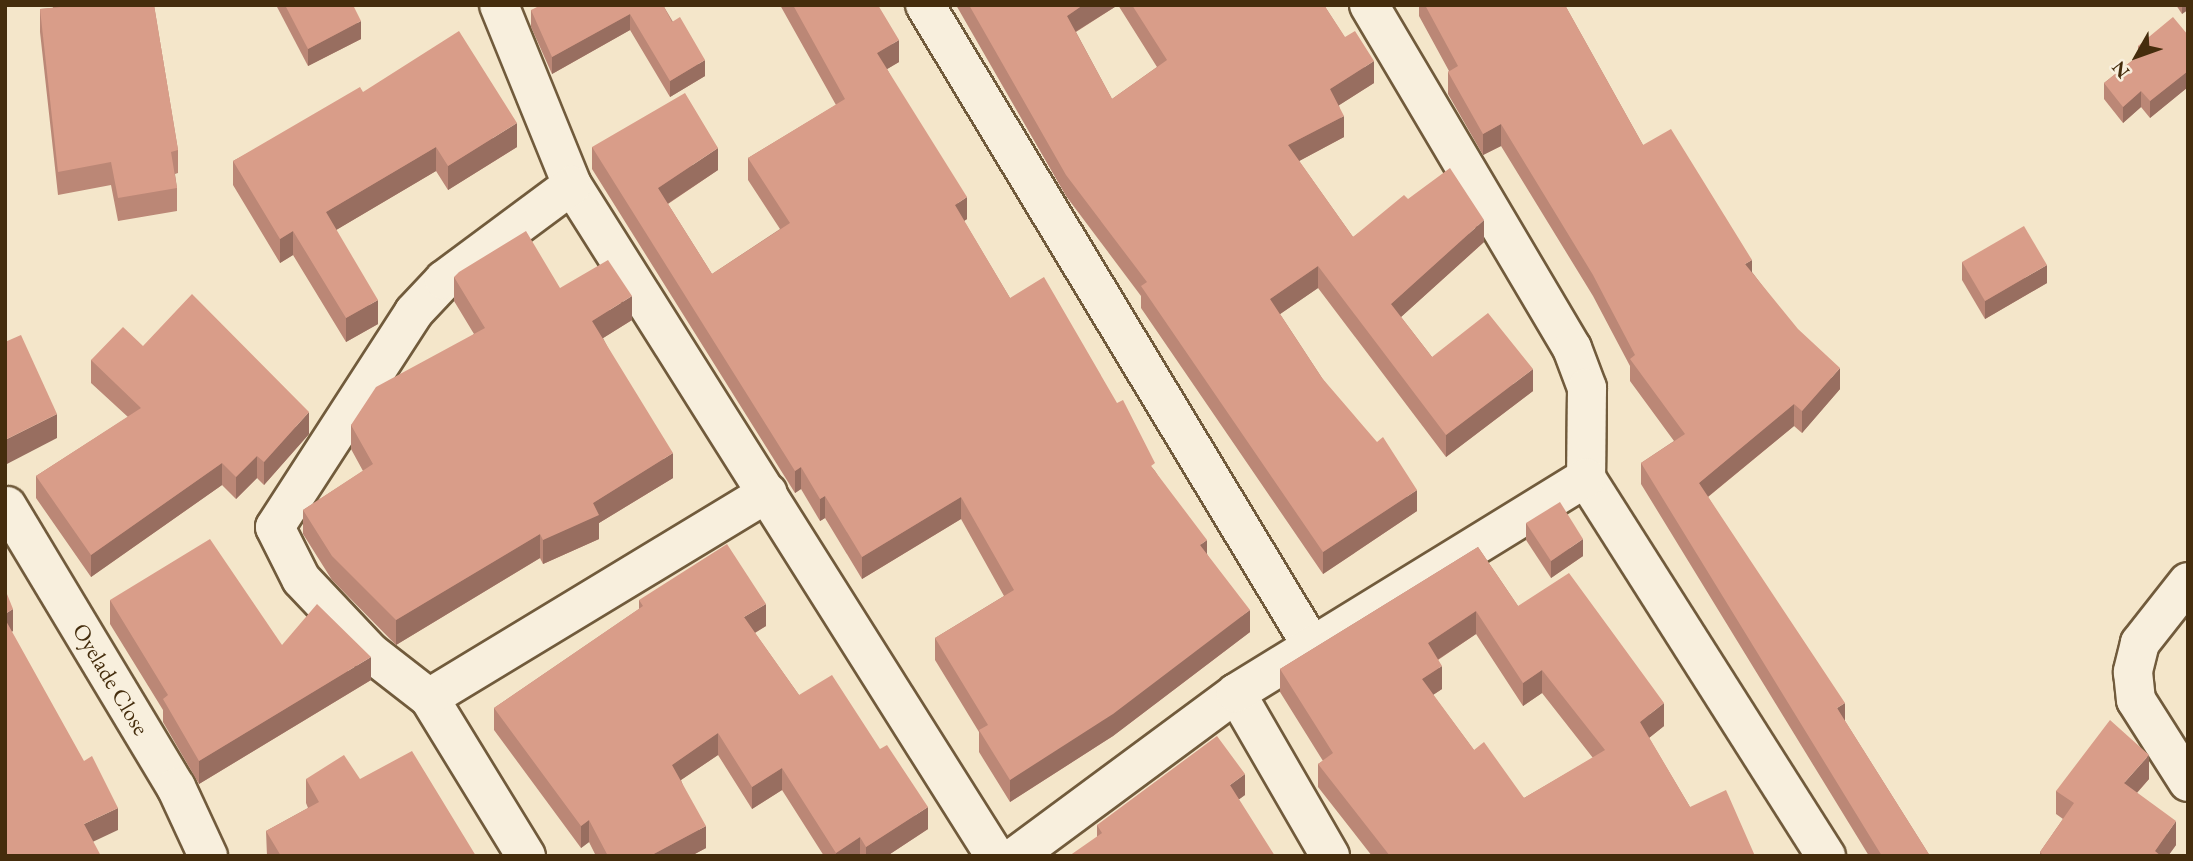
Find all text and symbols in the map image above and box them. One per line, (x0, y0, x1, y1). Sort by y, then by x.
north arrow (2102, 21, 2172, 91)
text: N (2106, 56, 2135, 84)
street label: Oyelade Close (67, 618, 155, 740)

